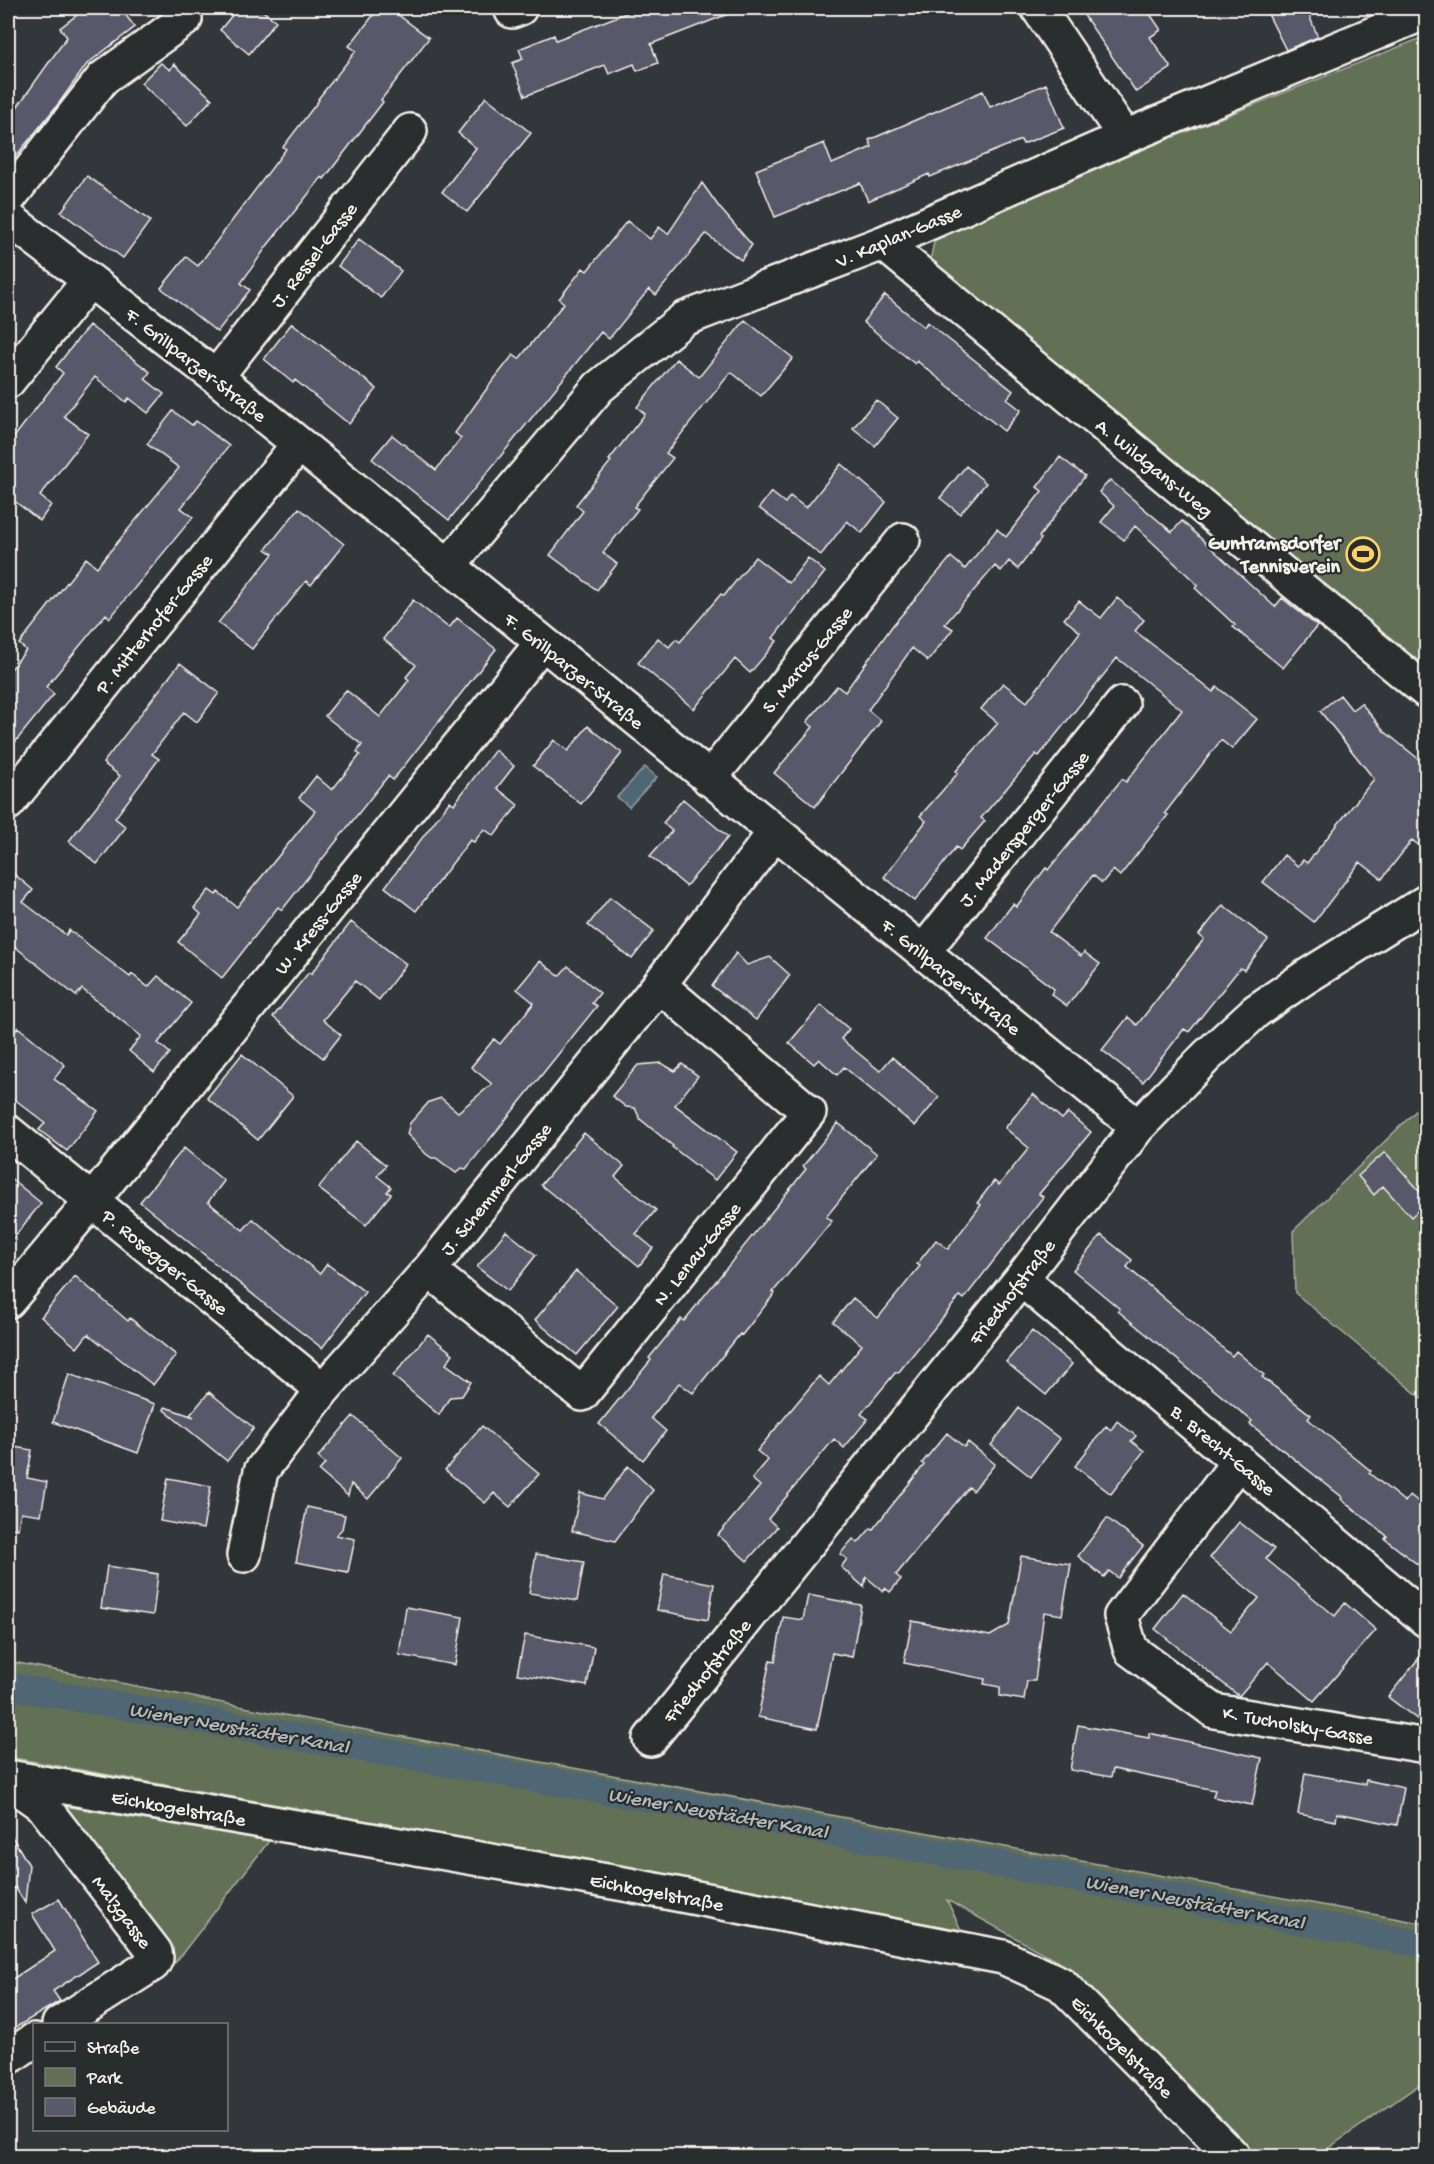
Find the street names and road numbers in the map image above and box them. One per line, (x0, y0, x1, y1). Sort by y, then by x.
street label: J. Ressel-Gasse (268, 199, 364, 313)
street label: V. Kaplan-Gasse (832, 201, 966, 275)
street label: F. Grillparzer-Straße (119, 304, 271, 429)
street label: A. Wildgans-Weg (1089, 415, 1216, 524)
street label: P. Mitterhofer-Gasse (91, 550, 220, 701)
street label: S. Marcus-Gasse (759, 603, 859, 719)
street label: F. Grillparzer-Straße (498, 609, 648, 736)
street label: J. Madersperger-Gasse (956, 747, 1096, 913)
street label: W. Kress-Gasse (271, 867, 369, 980)
street label: F. Grillparzer-Straße (875, 915, 1025, 1042)
street label: J. Schemmerl-Gasse (437, 1119, 559, 1261)
street label: N. Lenau-Gasse (650, 1198, 748, 1312)
street label: P. Rosegger-Gasse (95, 1205, 232, 1322)
street label: Friedhofstraße (965, 1235, 1062, 1351)
street label: B. Brecht-Gasse (1164, 1401, 1279, 1503)
street label: Friedhofstraße (659, 1615, 758, 1730)
street label: K. Tucholsky-Gasse (1220, 1703, 1375, 1752)
street label: Eichkogelstraße (109, 1787, 248, 1834)
street label: Eichkogelstraße (587, 1870, 726, 1919)
street label: Malzgasse (85, 1872, 156, 1955)
street label: Eichkogelstraße (1064, 1992, 1177, 2105)

